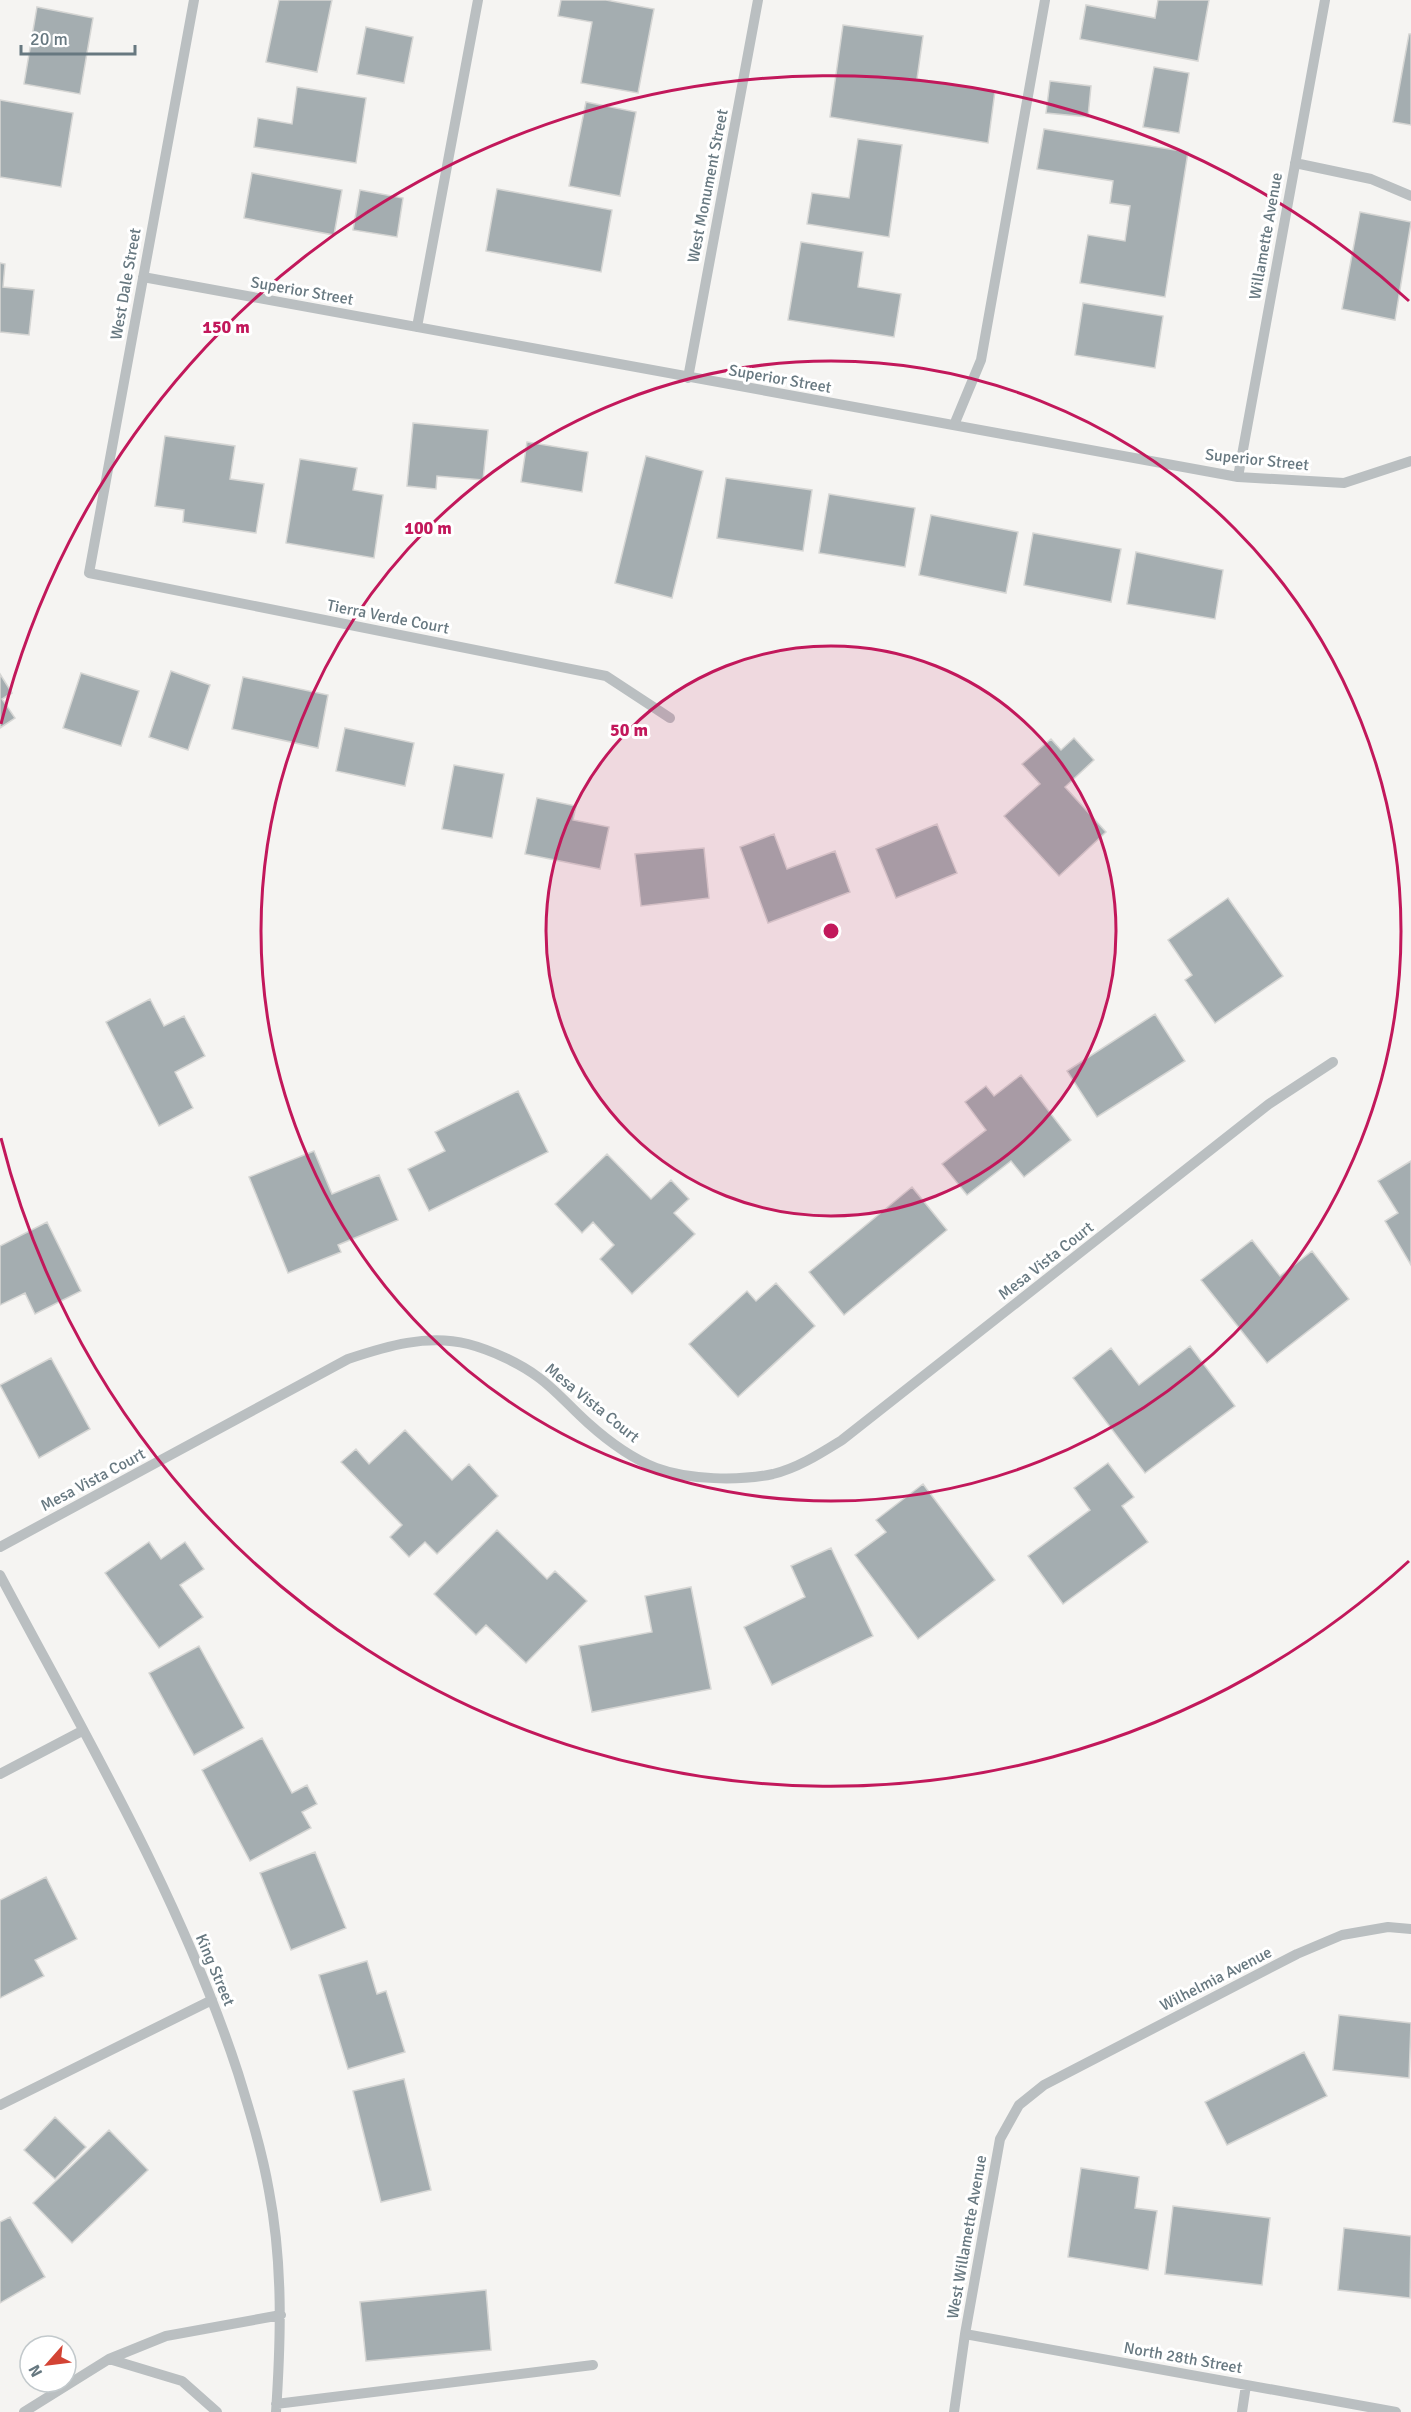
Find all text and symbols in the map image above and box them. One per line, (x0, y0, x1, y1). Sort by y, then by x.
scale bar (21, 18, 135, 56)
text: 20 m (30, 28, 68, 50)
street label: West Monument Street (683, 107, 733, 265)
street label: Willamette Avenue (1245, 171, 1287, 301)
street label: West Dale Street (106, 226, 146, 341)
street label: Superior Street (249, 272, 355, 310)
text: 150 m (202, 316, 250, 338)
street label: Superior Street (727, 360, 833, 398)
street label: Superior Street (1204, 445, 1310, 475)
text: 100 m (404, 517, 452, 539)
street label: Tierra Verde Court (325, 595, 451, 639)
text: 50 m (610, 719, 648, 741)
centre of rings (821, 921, 841, 941)
street label: Mesa Vista Court (994, 1217, 1098, 1305)
street label: Mesa Vista Court (541, 1359, 644, 1447)
street label: Mesa Vista Court (37, 1444, 149, 1516)
street label: King Street (191, 1931, 239, 2009)
street label: Wilhelmia Avenue (1157, 1942, 1275, 2016)
street label: West Willamette Avenue (943, 2154, 991, 2320)
north arrow (18, 2334, 78, 2394)
street label: North 28th Street (1122, 2338, 1244, 2378)
text: N (24, 2361, 47, 2380)

